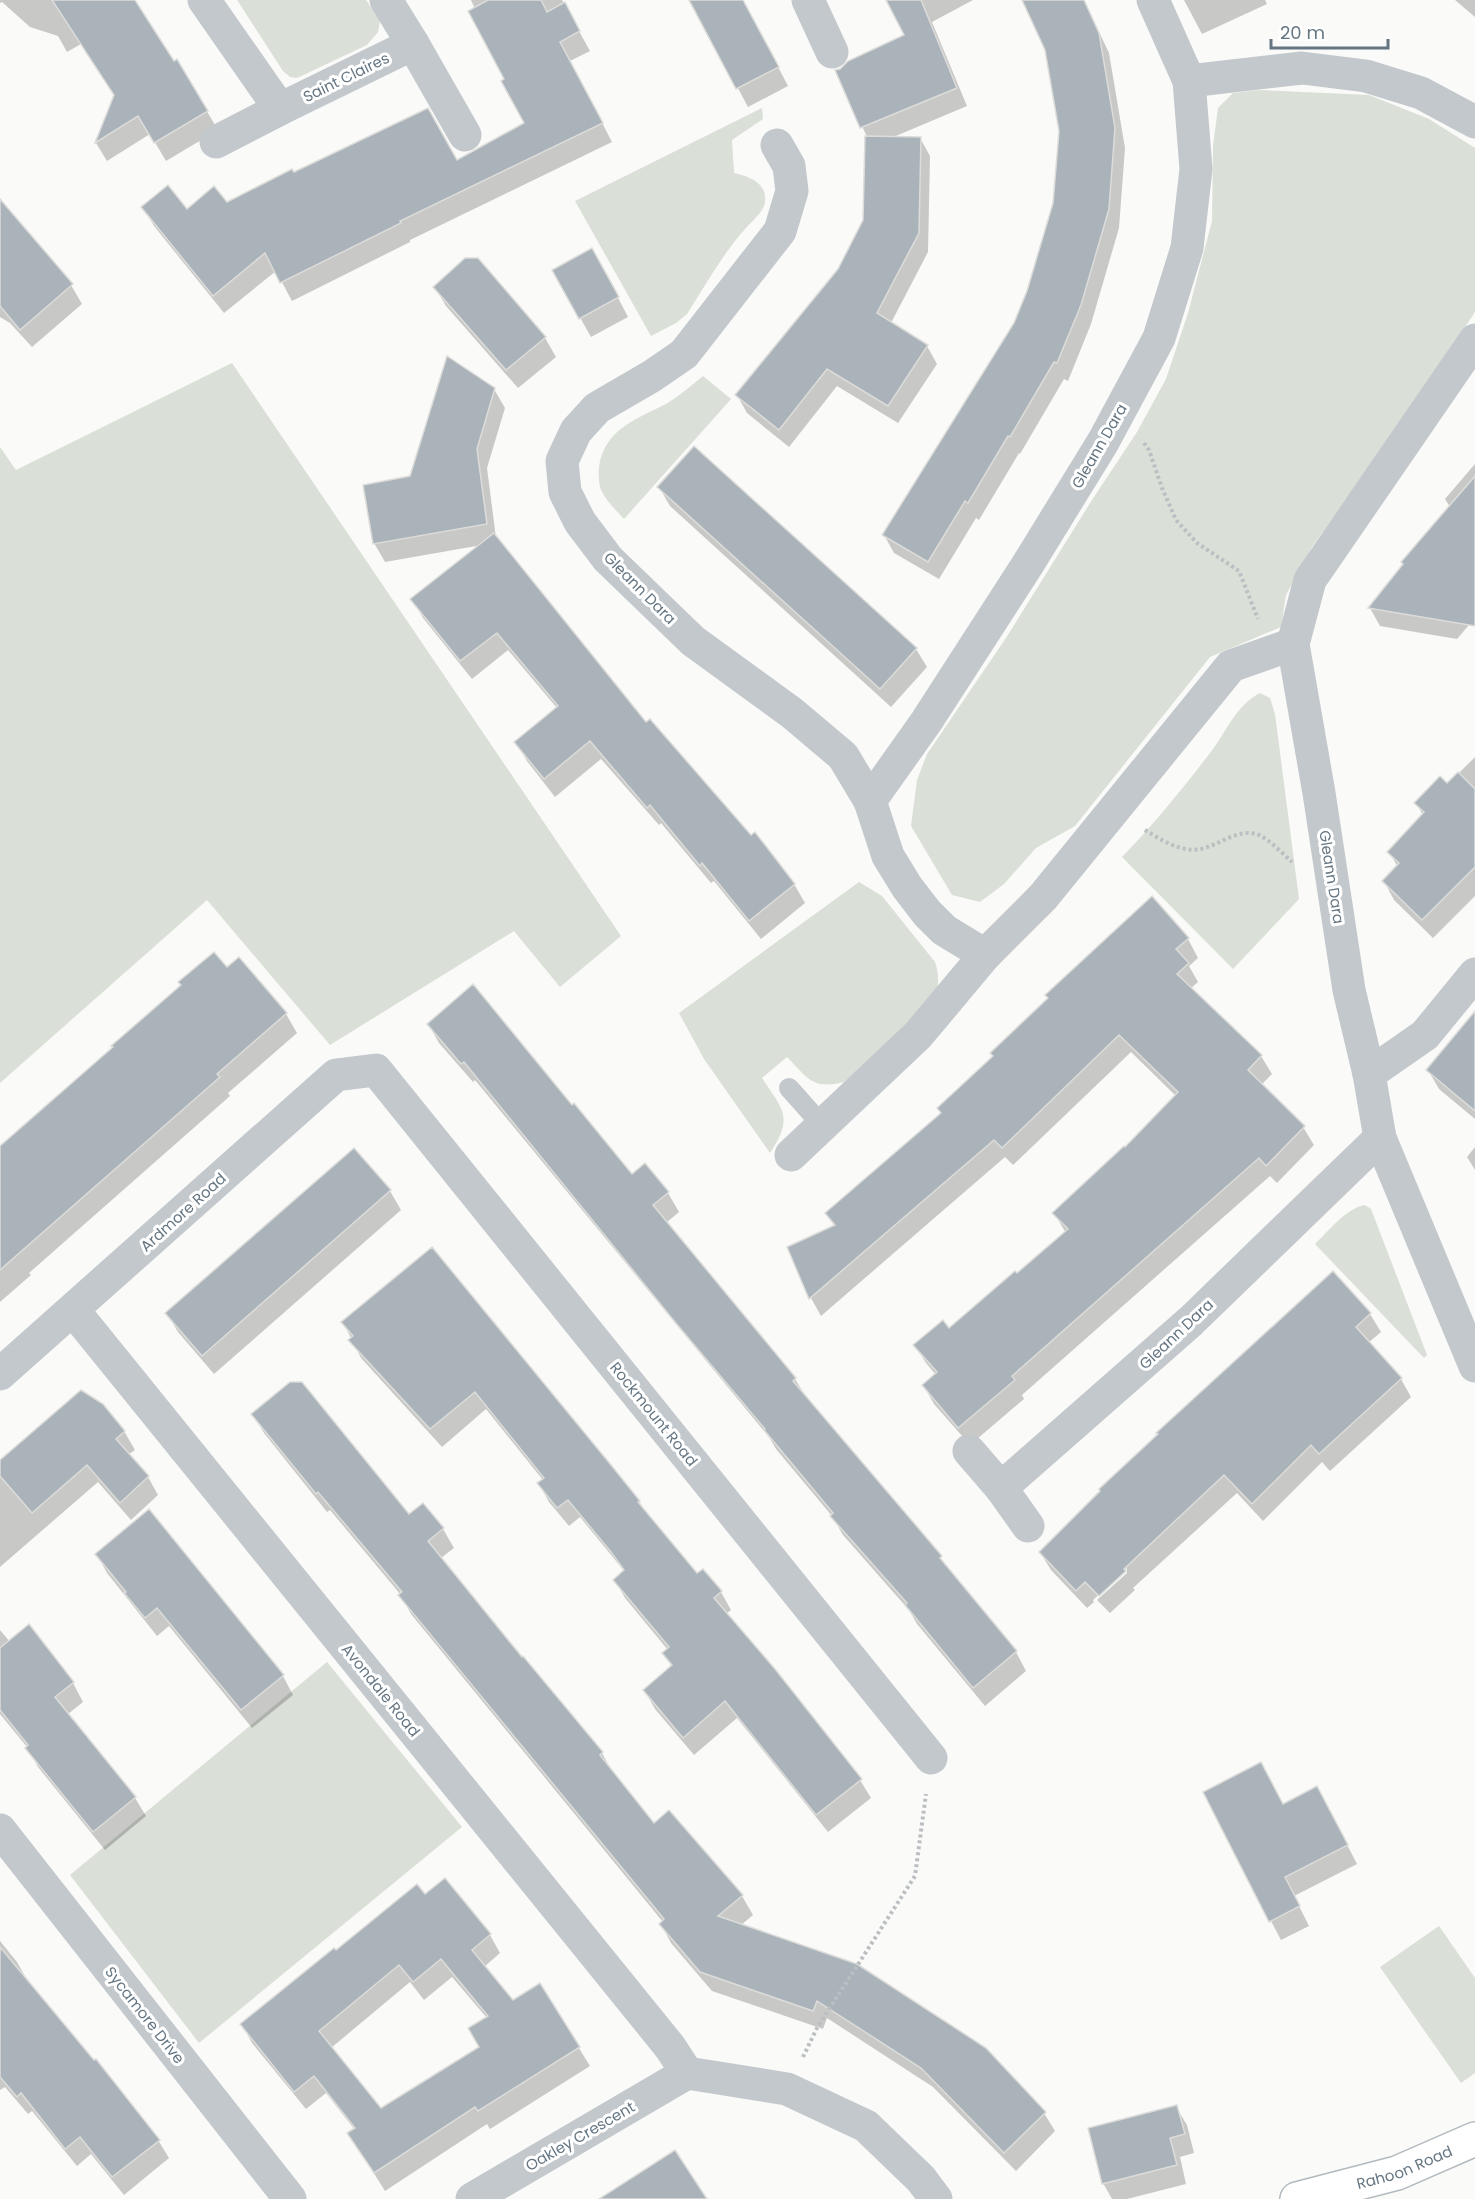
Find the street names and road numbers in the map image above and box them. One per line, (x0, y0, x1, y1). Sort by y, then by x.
street label: Saint Claires (299, 47, 393, 107)
street label: Gleann Dara (1066, 400, 1132, 492)
street label: Gleann Dara (599, 547, 681, 629)
street label: Gleann Dara (1314, 829, 1350, 925)
street label: Ardmore Road (136, 1168, 230, 1256)
street label: Gleann Dara (1134, 1294, 1218, 1374)
street label: Rockmount Road (605, 1358, 703, 1470)
street label: Avondale Road (337, 1639, 425, 1741)
street label: Sycamore Drive (100, 1962, 190, 2068)
street label: Oakley Crescent (522, 2096, 638, 2176)
street label: Rahoon Road (1354, 2140, 1455, 2194)

